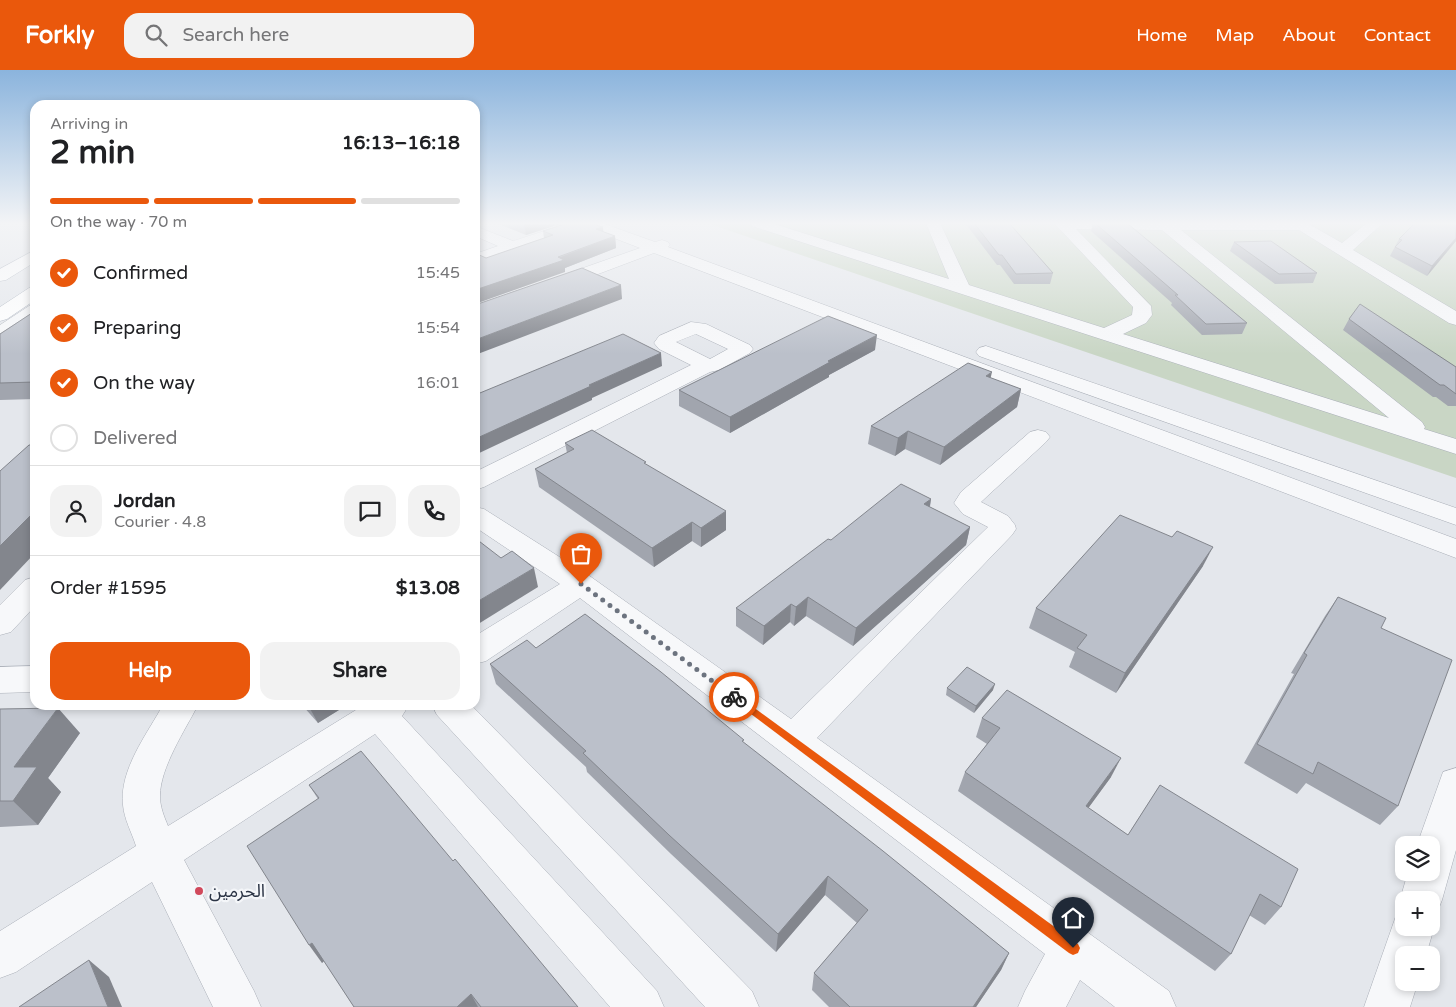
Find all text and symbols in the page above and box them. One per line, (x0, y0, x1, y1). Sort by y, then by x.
search box (124, 13, 474, 58)
text: Forkly (25, 21, 94, 50)
icon: search (142, 21, 170, 49)
text: Search here (182, 24, 289, 46)
text: Home (1136, 24, 1187, 46)
text: Map (1215, 24, 1254, 46)
text: About (1282, 24, 1336, 46)
text: Contact (1364, 24, 1431, 46)
text: Arriving in (50, 114, 128, 134)
text: 16:13–16:18 (342, 132, 460, 154)
text: 2 min (50, 134, 135, 172)
text: On the way · 70 m (50, 212, 187, 232)
icon: check (50, 259, 78, 287)
text: Confirmed (93, 262, 188, 284)
text: 15:45 (416, 263, 460, 283)
icon: check (50, 314, 78, 342)
text: Preparing (93, 317, 182, 339)
text: 15:54 (416, 318, 460, 338)
icon: check (50, 369, 78, 397)
text: On the way (93, 372, 195, 394)
text: 16:01 (416, 373, 460, 393)
text: Delivered (93, 427, 178, 449)
button: person (50, 485, 102, 537)
button: chat (344, 485, 396, 537)
button: phone (408, 485, 460, 537)
text: Jordan (114, 490, 176, 512)
text: Courier · 4.8 (114, 512, 206, 532)
pin (560, 533, 602, 584)
icon: bag (567, 540, 595, 568)
text: Order #1595 (50, 577, 167, 599)
text: $13.08 (396, 577, 460, 599)
button: Help (50, 642, 250, 700)
button: Share (260, 642, 460, 700)
courier (709, 672, 759, 722)
icon: bike (720, 683, 748, 711)
map controls (1395, 836, 1440, 991)
button: layers (1395, 836, 1440, 881)
place label: الحرمين (209, 880, 265, 902)
marker: الحرمين (193, 885, 205, 897)
button: + (1395, 891, 1440, 936)
pin (1052, 897, 1094, 948)
icon: home (1059, 904, 1087, 932)
button: − (1395, 946, 1440, 991)

